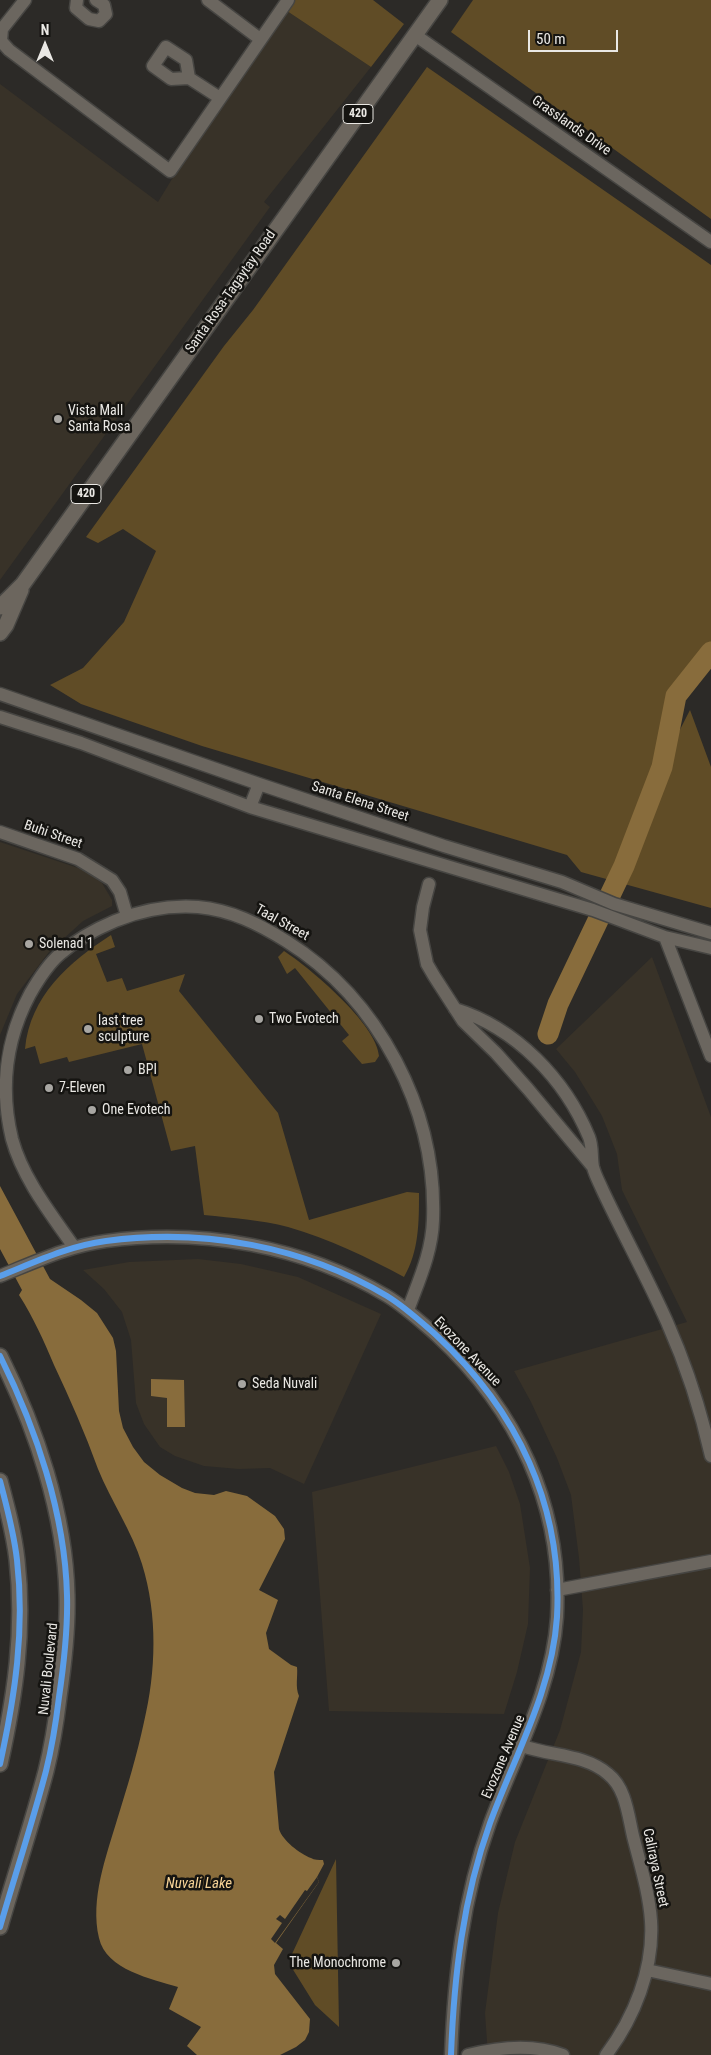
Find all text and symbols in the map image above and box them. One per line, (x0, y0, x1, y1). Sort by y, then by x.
north arrow (20, 20, 70, 70)
scale bar (531, 20, 621, 52)
text: N (41, 22, 49, 38)
text: 50 m (536, 30, 566, 48)
street label: Grasslands Drive (528, 92, 614, 160)
road number: 420 (343, 105, 373, 124)
street label: Santa Rosa-Tagaytay Road (182, 227, 280, 357)
place label: Vista Mall Santa Rosa (68, 403, 130, 436)
marker: Vista Mall Santa Rosa (52, 413, 64, 425)
road number: 420 (71, 484, 101, 504)
street label: Santa Elena Street (309, 778, 411, 826)
street label: Buhi Street (22, 817, 84, 853)
street label: Taal Street (252, 901, 312, 945)
place label: Solenad 1 (39, 936, 94, 952)
marker: Solenad 1 (23, 938, 35, 950)
place label: Two Evotech (269, 1011, 339, 1027)
place label: last tree sculpture (98, 1013, 149, 1046)
marker: Two Evotech (253, 1013, 265, 1025)
marker: last tree sculpture (82, 1023, 94, 1035)
place label: BPI (138, 1062, 157, 1078)
marker: BPI (122, 1064, 134, 1076)
place label: 7-Eleven (59, 1080, 105, 1096)
marker: 7-Eleven (43, 1082, 55, 1094)
place label: One Evotech (102, 1102, 171, 1118)
marker: One Evotech (86, 1104, 98, 1116)
street label: Evozone Avenue (430, 1314, 504, 1390)
place label: Seda Nuvali (252, 1376, 317, 1392)
marker: Seda Nuvali (236, 1378, 248, 1390)
street label: Nuvali Boulevard (36, 1622, 62, 1716)
street label: Evozone Avenue (479, 1713, 529, 1801)
street label: Caliraya Street (638, 1827, 672, 1909)
water label: Nuvali Lake (166, 1875, 232, 1893)
place label: The Monochrome (289, 1955, 386, 1971)
marker: The Monochrome (390, 1957, 402, 1969)

